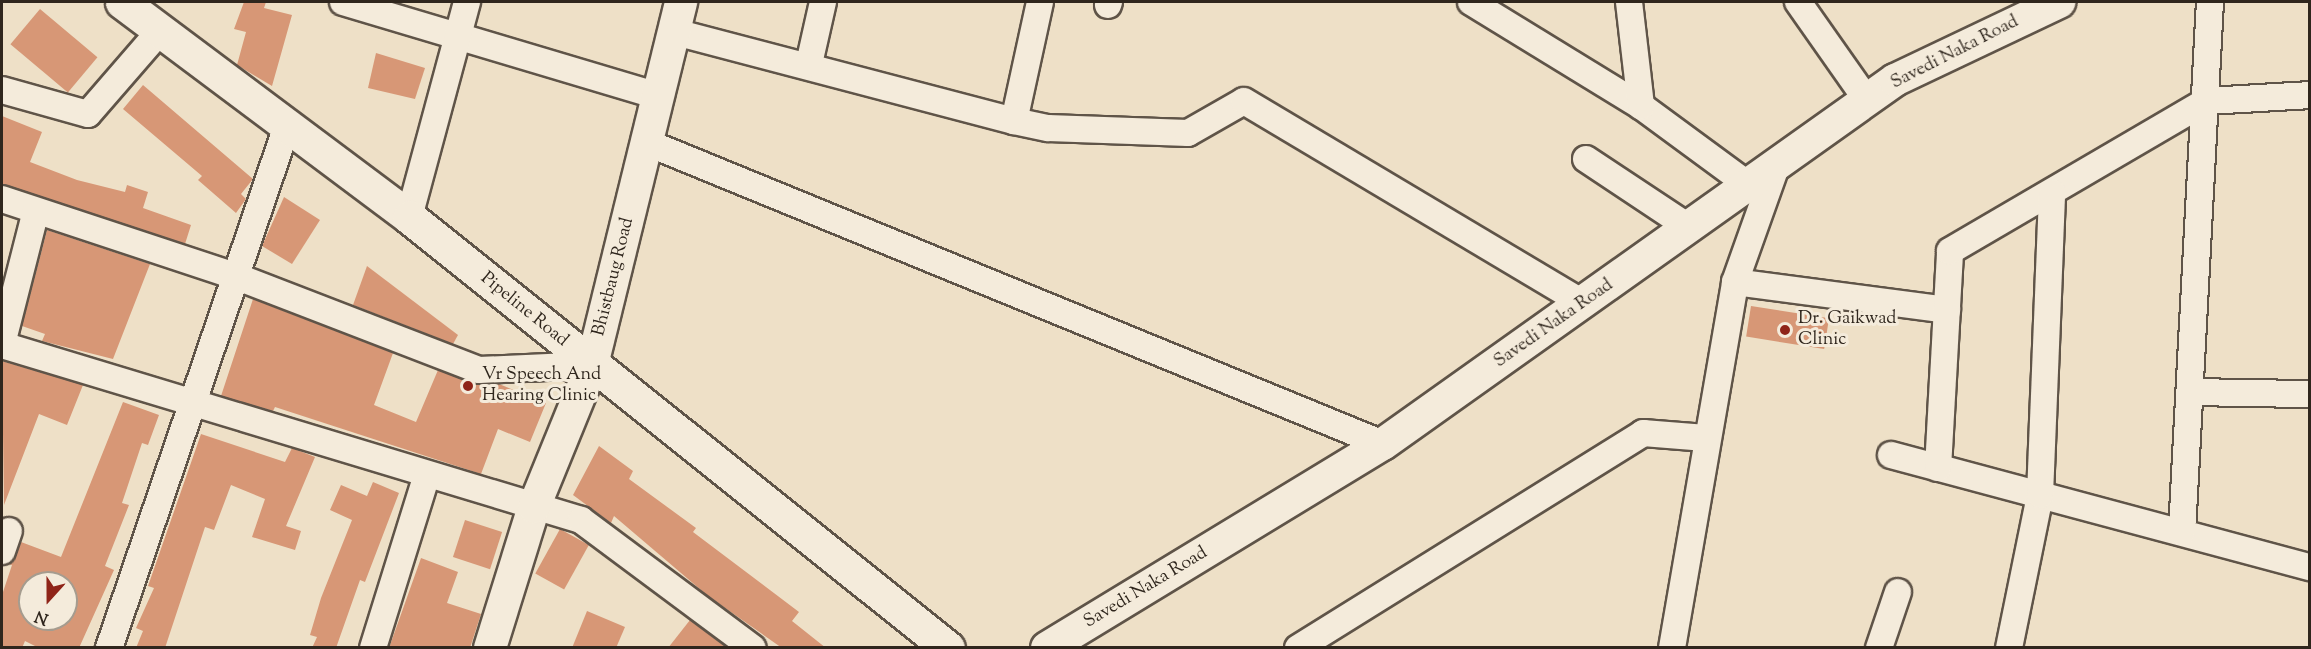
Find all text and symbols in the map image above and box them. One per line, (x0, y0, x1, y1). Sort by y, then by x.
street label: Savedi Naka Road (1888, 12, 2022, 94)
street label: Bhistbaug Road (589, 216, 639, 338)
street label: Pipeline Road (476, 268, 572, 352)
street label: Savedi Naka Road (1490, 275, 1618, 373)
place label: Dr. Gaikwad Clinic (1798, 309, 1896, 352)
marker: Dr. Gaikwad Clinic (1776, 321, 1794, 339)
place label: Vr Speech And Hearing Clinic (482, 365, 601, 407)
marker: Vr Speech And Hearing Clinic (459, 377, 477, 395)
street label: Savedi Naka Road (1080, 543, 1212, 633)
north arrow (18, 571, 78, 631)
text: N (32, 603, 52, 629)

